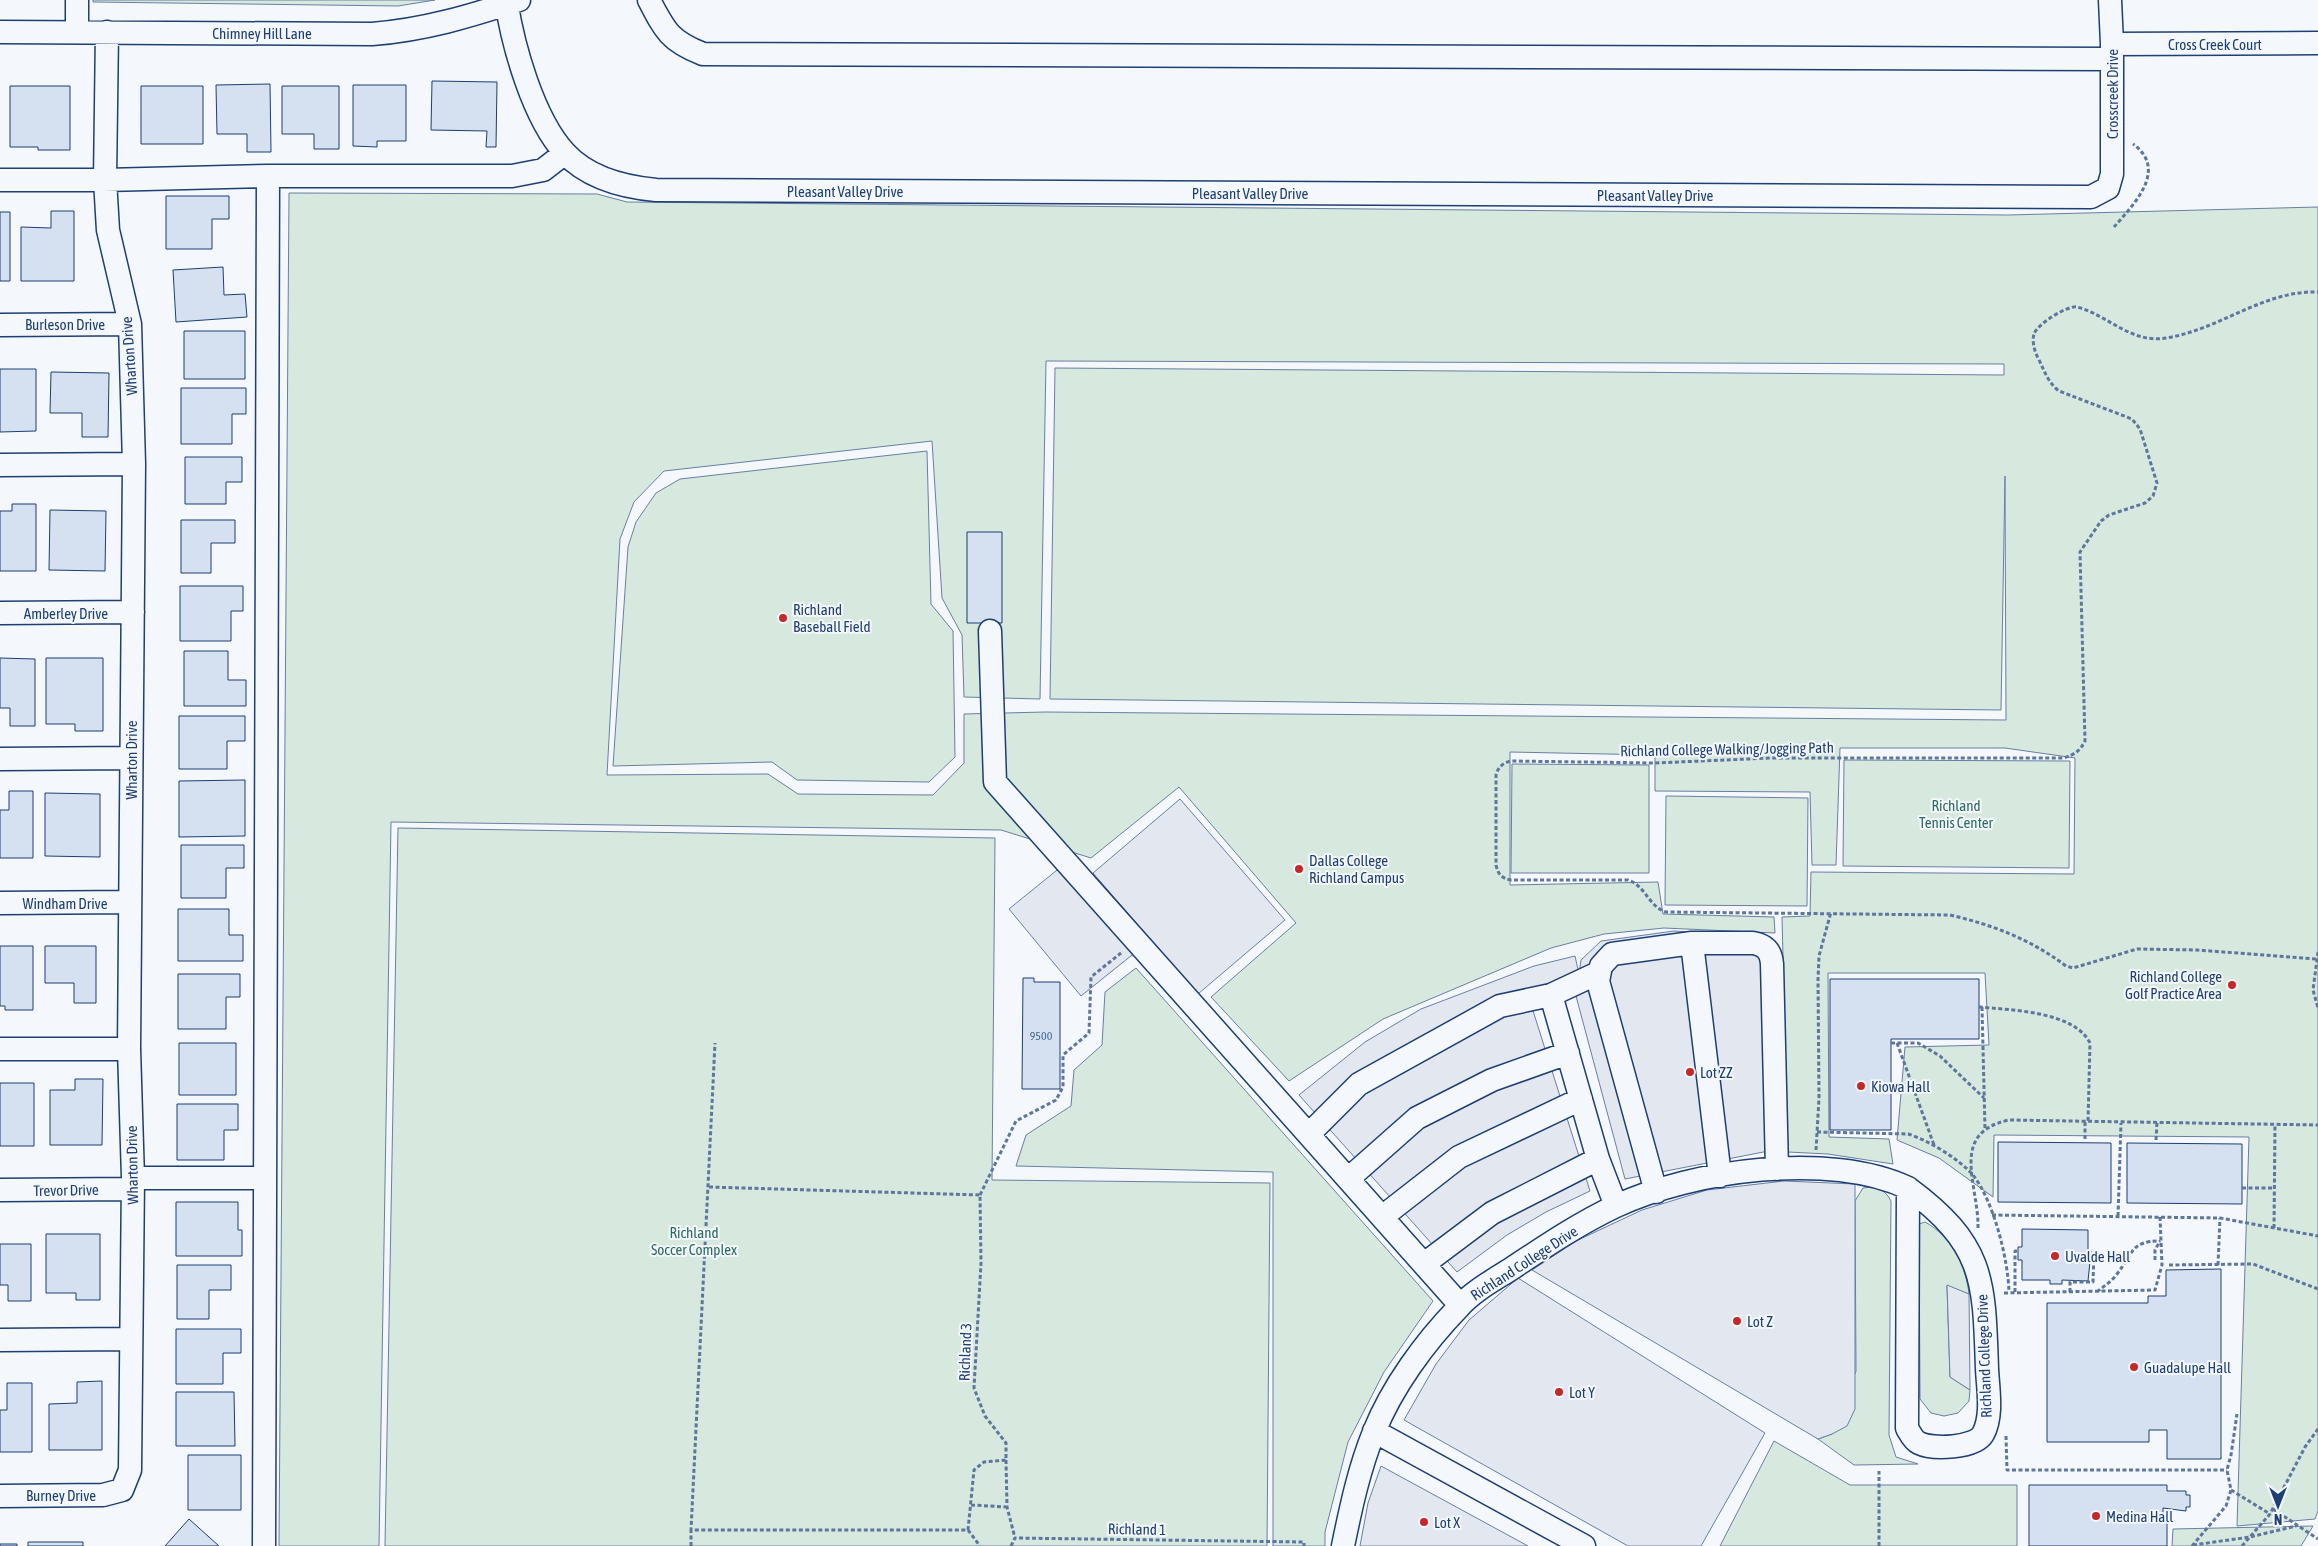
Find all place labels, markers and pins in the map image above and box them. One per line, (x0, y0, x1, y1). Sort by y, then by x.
place label: Richland Baseball Field (793, 601, 871, 635)
marker: Richland Baseball Field (777, 612, 789, 624)
place label: Dallas College Richland Campus (1309, 852, 1404, 886)
marker: Dallas College Richland Campus (1293, 863, 1305, 875)
place label: Richland College Golf Practice Area (2125, 968, 2222, 1002)
marker: Richland College Golf Practice Area (2226, 979, 2238, 991)
place label: Lot ZZ (1700, 1064, 1733, 1081)
marker: Lot ZZ (1684, 1066, 1696, 1078)
place label: Kiowa Hall (1871, 1078, 1930, 1095)
marker: Kiowa Hall (1855, 1080, 1867, 1092)
place label: Uvalde Hall (2065, 1248, 2130, 1265)
marker: Uvalde Hall (2049, 1250, 2061, 1262)
place label: Lot Z (1747, 1313, 1773, 1330)
marker: Lot Z (1731, 1315, 1743, 1327)
place label: Guadalupe Hall (2144, 1359, 2231, 1376)
marker: Guadalupe Hall (2128, 1361, 2140, 1373)
place label: Lot Y (1569, 1384, 1595, 1401)
marker: Lot Y (1553, 1386, 1565, 1398)
place label: Medina Hall (2106, 1508, 2173, 1525)
marker: Medina Hall (2090, 1510, 2102, 1522)
place label: Lot X (1434, 1514, 1460, 1531)
marker: Lot X (1418, 1516, 1430, 1528)

